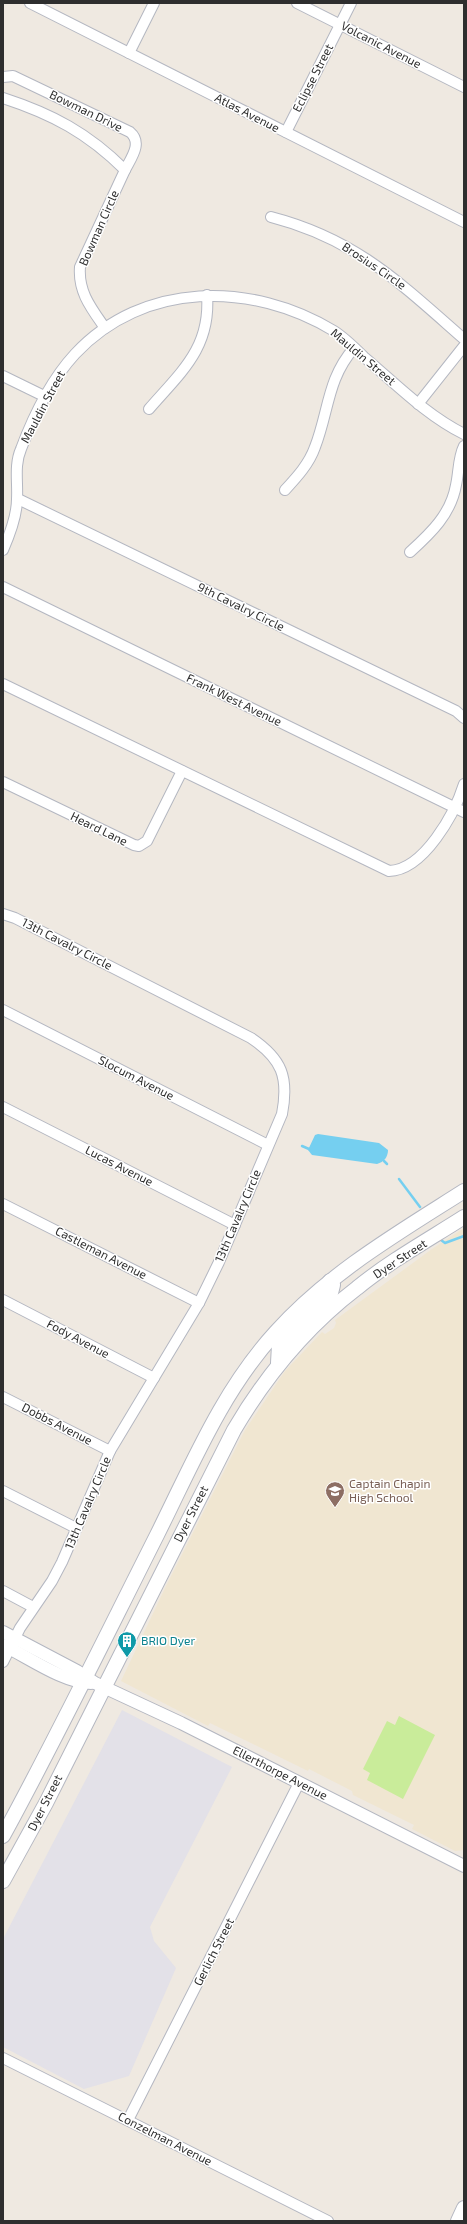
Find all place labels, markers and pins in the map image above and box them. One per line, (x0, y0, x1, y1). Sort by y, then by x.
place label: Captain Chapin High School (349, 1476, 430, 1504)
school or university icon: Captain Chapin High School (324, 1480, 346, 1508)
building icon: BRIO Dyer (116, 1630, 138, 1658)
place label: BRIO Dyer (141, 1633, 195, 1647)

